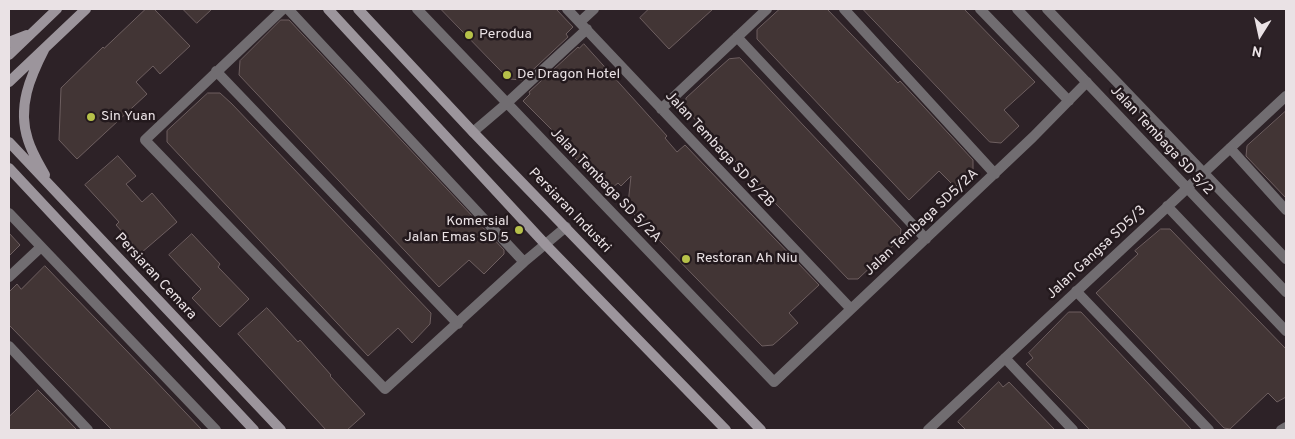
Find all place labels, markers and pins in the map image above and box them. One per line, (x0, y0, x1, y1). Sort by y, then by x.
place label: Perodua (479, 27, 532, 43)
marker: Perodua (463, 29, 475, 41)
place label: De Dragon Hotel (517, 67, 620, 83)
marker: De Dragon Hotel (501, 69, 513, 81)
place label: Sin Yuan (101, 109, 156, 125)
marker: Sin Yuan (85, 111, 97, 123)
place label: Komersial Jalan Emas SD 5 (404, 214, 509, 246)
marker: Komersial Jalan Emas SD 5 (513, 224, 525, 236)
place label: Restoran Ah Niu (696, 251, 798, 267)
marker: Restoran Ah Niu (680, 253, 692, 265)

